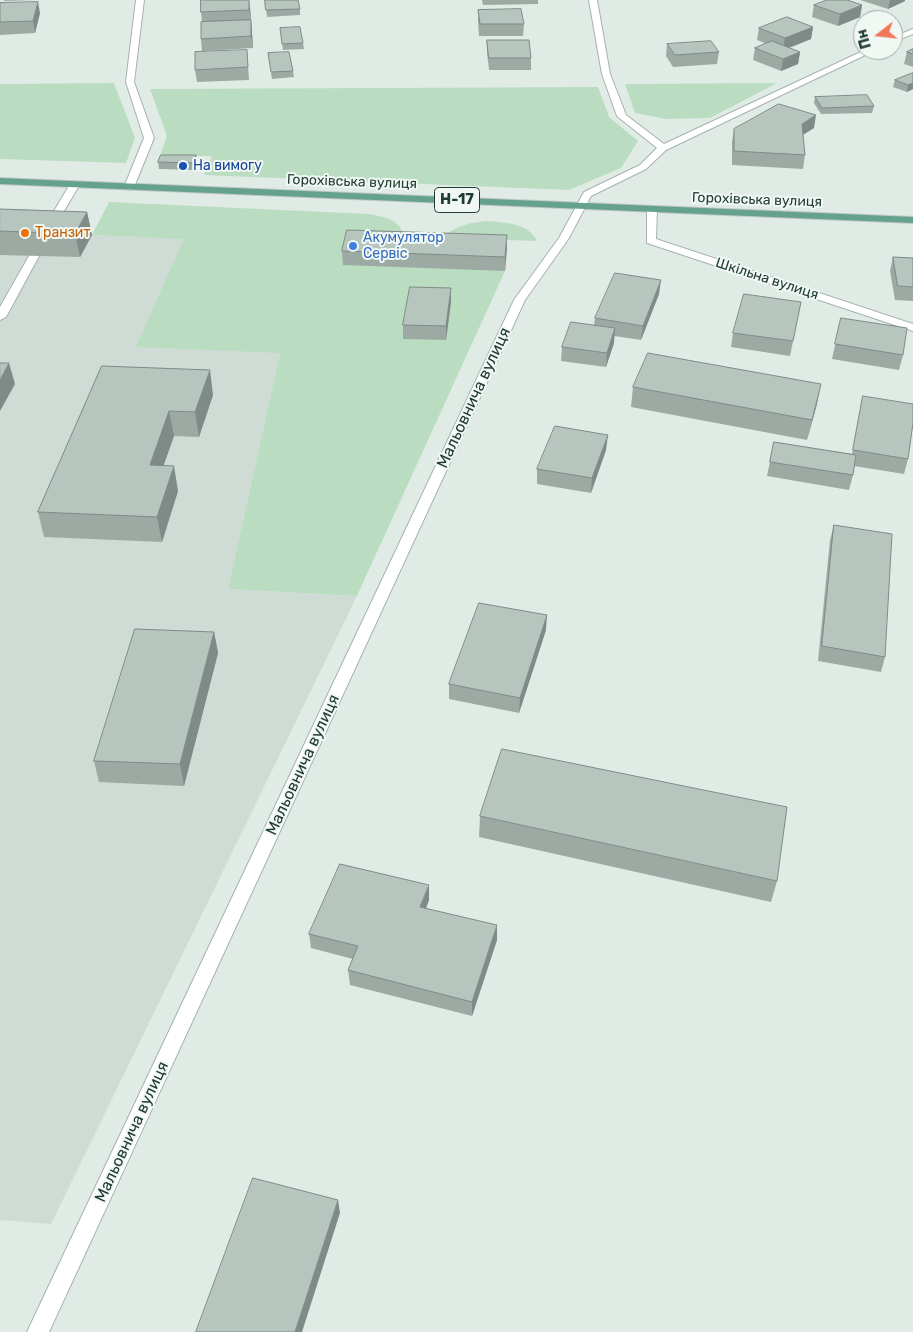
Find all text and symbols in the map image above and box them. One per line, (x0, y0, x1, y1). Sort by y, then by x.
north arrow (853, 10, 903, 60)
text: Пн (853, 27, 875, 51)
place label: На вимогу (193, 158, 262, 174)
marker: На вимогу (177, 160, 189, 172)
street label: Горохівська вулиця (287, 171, 417, 193)
road number: Н-17 (434, 188, 480, 212)
street label: Горохівська вулиця (692, 189, 822, 211)
place label: Транзит (35, 225, 91, 241)
marker: Транзит (19, 227, 31, 239)
place label: Акумулятор Сервіс (363, 230, 444, 262)
marker: Акумулятор Сервіс (347, 240, 359, 252)
street label: Шкільна вулиця (713, 254, 821, 304)
street label: Мальовнича вулиця (433, 325, 515, 471)
street label: Мальовнича вулиця (262, 692, 344, 838)
street label: Мальовнича вулиця (91, 1059, 173, 1205)

